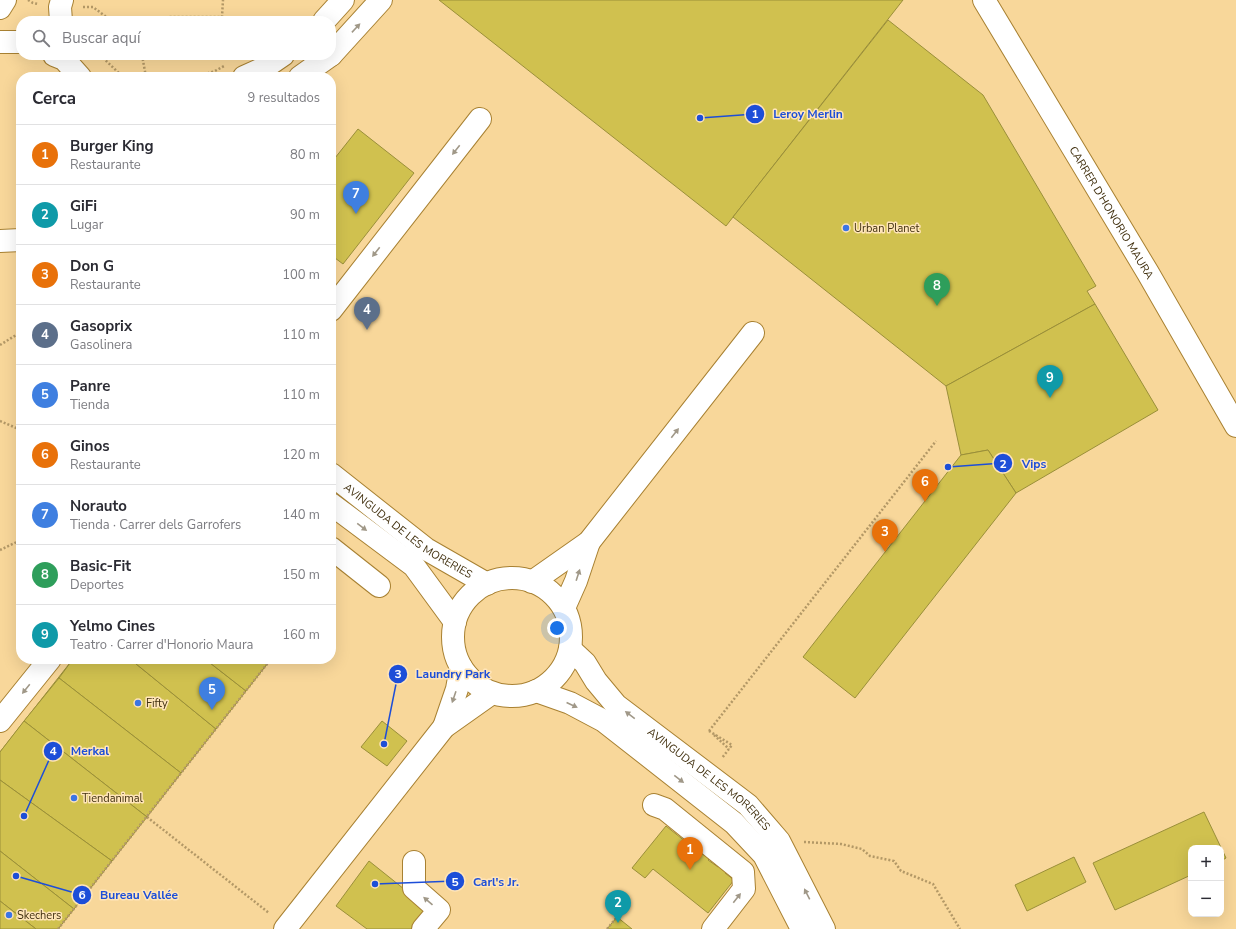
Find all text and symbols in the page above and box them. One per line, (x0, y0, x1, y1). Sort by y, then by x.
search box (16, 16, 336, 60)
one-way arrow (352, 23, 361, 33)
icon: search (30, 27, 52, 49)
text: Buscar aquí (62, 28, 140, 48)
text: Cerca (32, 87, 76, 110)
text: 9 resultados (248, 89, 320, 107)
callout: Leroy Merlin (745, 102, 851, 126)
text: 1 (751, 106, 759, 122)
text: Leroy Merlin (773, 106, 843, 122)
text: Burger King (70, 136, 154, 156)
street label: CARRER D'HONORIO MAURA (1066, 143, 1157, 282)
one-way arrow (452, 144, 461, 155)
text: 1 (41, 146, 49, 164)
text: 80 m (290, 146, 320, 164)
text: Restaurante (70, 156, 141, 174)
pin: 7 (343, 181, 369, 214)
text: GiFi (70, 196, 97, 216)
text: 2 (41, 206, 49, 224)
text: 90 m (290, 206, 320, 224)
text: Lugar (70, 216, 103, 234)
place label: Urban Planet (854, 221, 919, 236)
marker: Urban Planet (841, 223, 851, 233)
one-way arrow (372, 247, 381, 258)
text: Don G (70, 256, 114, 276)
text: 3 (41, 266, 49, 284)
text: 100 m (282, 266, 320, 284)
pin: 8 (924, 273, 950, 306)
text: Restaurante (70, 276, 141, 294)
pin: 4 (354, 297, 380, 330)
text: Gasoprix (70, 316, 132, 336)
text: 4 (41, 326, 49, 344)
text: 110 m (282, 326, 320, 344)
text: Gasolinera (70, 336, 132, 354)
pin: 9 (1037, 365, 1063, 398)
text: Panre (70, 376, 110, 396)
text: 5 (41, 386, 49, 404)
text: 110 m (282, 386, 320, 404)
text: Tienda (70, 396, 110, 414)
one-way arrow (670, 427, 679, 438)
text: Ginos (70, 436, 110, 456)
text: 6 (41, 446, 49, 464)
text: 120 m (282, 446, 320, 464)
callout: Vips (993, 451, 1054, 475)
text: Restaurante (70, 456, 141, 474)
text: 2 (999, 456, 1007, 472)
text: Vips (1021, 456, 1046, 472)
pin: 6 (912, 469, 938, 502)
street label: AVINGUDA DE LES MORERIES (341, 480, 475, 582)
text: Norauto (70, 496, 127, 516)
text: 7 (41, 506, 49, 524)
text: 140 m (282, 506, 320, 524)
text: Tienda · Carrer dels Garrofers (70, 516, 241, 534)
pin: 3 (872, 519, 898, 552)
one-way arrow (357, 523, 368, 532)
text: Basic-Fit (70, 556, 131, 576)
text: 8 (41, 566, 49, 584)
text: 150 m (282, 566, 320, 584)
one-way arrow (575, 569, 581, 581)
text: Deportes (70, 576, 124, 594)
text: Yelmo Cines (70, 616, 155, 636)
your location (547, 618, 567, 638)
text: 9 (41, 626, 49, 644)
text: 160 m (282, 626, 320, 644)
text: Teatro · Carrer d'Honorio Maura (70, 636, 253, 654)
callout: Laundry Park (388, 662, 498, 686)
text: 3 (394, 666, 402, 682)
text: Laundry Park (416, 666, 491, 682)
pin: 5 (199, 677, 225, 710)
one-way arrow (21, 684, 30, 695)
one-way arrow (451, 692, 457, 704)
place label: Fifty (146, 696, 168, 711)
marker: Fifty (133, 698, 143, 708)
one-way arrow (567, 702, 578, 708)
one-way arrow (624, 711, 635, 720)
street label: AVINGUDA DE LES MORERIES (645, 724, 774, 834)
callout: Merkal (43, 739, 117, 763)
text: 4 (49, 743, 57, 759)
text: Merkal (71, 743, 109, 759)
one-way arrow (673, 775, 684, 783)
place label: Tiendanimal (82, 791, 144, 806)
marker: Tiendanimal (69, 793, 79, 803)
pin: 1 (677, 837, 703, 870)
map controls (1188, 845, 1224, 917)
button: + (1188, 845, 1224, 881)
callout: Carl's Jr. (445, 869, 527, 893)
text: 5 (451, 874, 459, 890)
text: Carl's Jr. (473, 874, 519, 890)
button: − (1188, 881, 1224, 917)
callout: Bureau Vallée (72, 883, 186, 907)
text: 6 (78, 887, 86, 903)
text: Bureau Vallée (100, 887, 179, 903)
one-way arrow (803, 889, 810, 900)
pin: 2 (605, 890, 631, 923)
one-way arrow (733, 893, 741, 904)
one-way arrow (423, 896, 434, 905)
place label: Skechers (17, 908, 61, 923)
marker: Skechers (4, 910, 14, 920)

